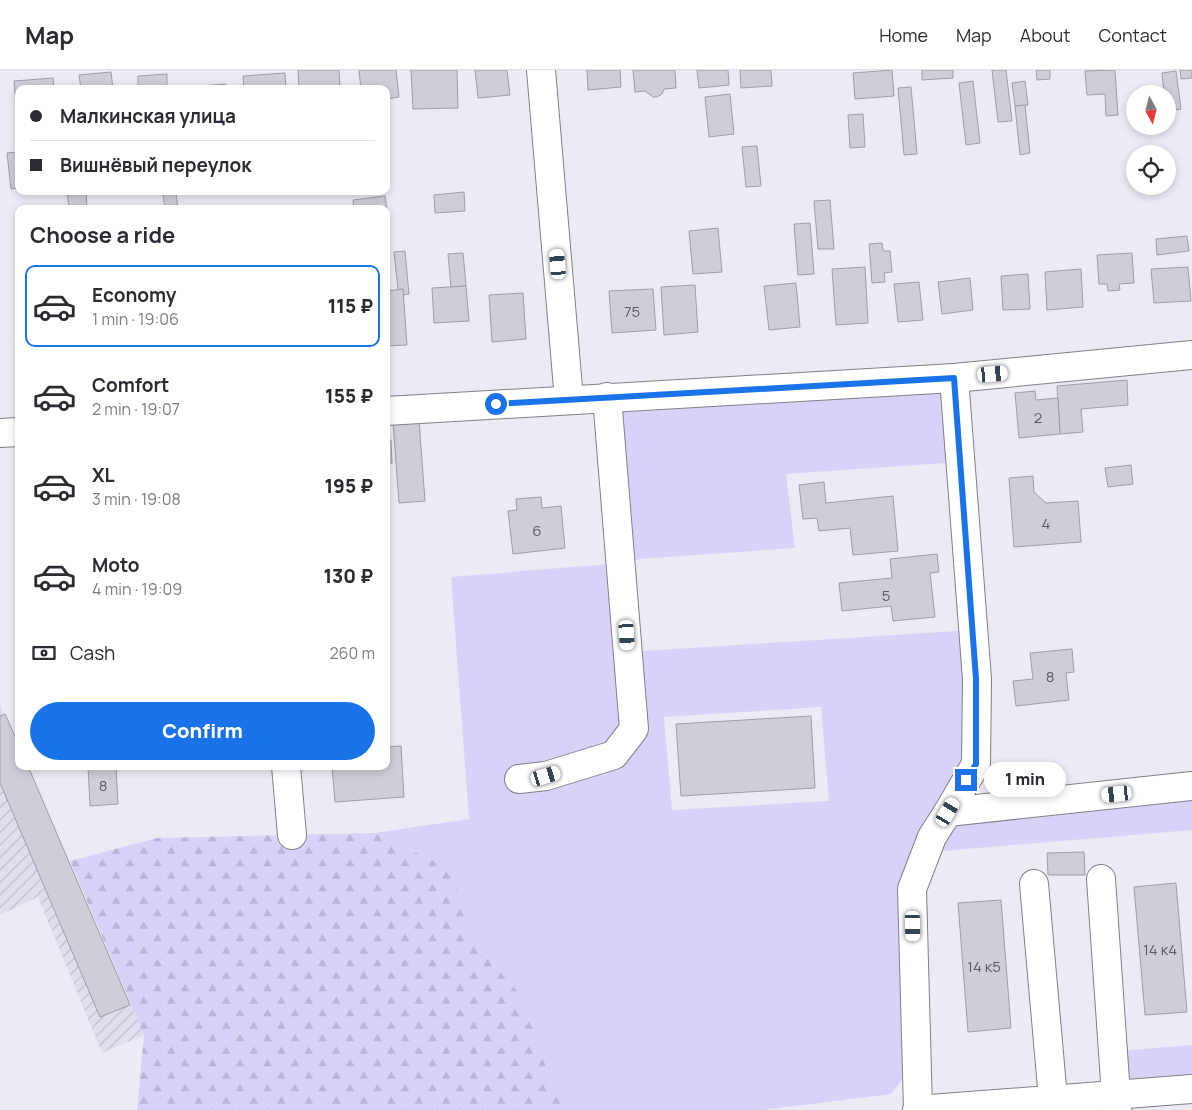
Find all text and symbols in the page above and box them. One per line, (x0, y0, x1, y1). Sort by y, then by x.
text: Map (25, 18, 74, 51)
text: Home (879, 23, 928, 47)
text: Map (956, 23, 992, 47)
text: About (1020, 23, 1070, 47)
text: Contact (1098, 23, 1167, 47)
north arrow (1126, 85, 1176, 135)
map controls (1126, 85, 1176, 195)
text: Малкинская улица (60, 103, 236, 129)
button: locate (1126, 145, 1176, 195)
text: Вишнёвый переулок (60, 152, 252, 178)
text: Choose a ride (30, 220, 175, 250)
car (549, 248, 566, 280)
text: Economy (92, 282, 176, 308)
icon: car (32, 284, 77, 329)
text: 115 ₽ (328, 293, 373, 319)
house number: 75 (624, 301, 640, 322)
text: 1 min · 19:06 (92, 308, 179, 330)
car (977, 365, 1008, 383)
text: Comfort (92, 372, 169, 398)
icon: car (32, 374, 77, 419)
text: 155 ₽ (325, 383, 373, 409)
route start (485, 393, 507, 415)
text: 2 min · 19:07 (92, 398, 180, 420)
house number: 2 (1034, 407, 1042, 428)
text: XL (92, 462, 115, 488)
icon: car (32, 464, 77, 509)
text: 195 ₽ (324, 473, 373, 499)
text: 3 min · 19:08 (92, 488, 181, 510)
house number: 4 (1042, 513, 1051, 534)
house number: 6 (532, 520, 542, 541)
text: Moto (92, 552, 139, 578)
icon: car (32, 554, 77, 599)
text: 130 ₽ (323, 563, 373, 589)
text: 4 min · 19:09 (92, 578, 182, 600)
house number: 5 (882, 585, 890, 606)
car (618, 620, 635, 650)
icon: cash (30, 639, 58, 667)
text: Cash (70, 640, 115, 666)
text: 260 m (329, 642, 375, 664)
house number: 8 (1046, 666, 1054, 687)
button: Confirm (30, 702, 375, 760)
callout: 1 min (984, 762, 1066, 798)
car (529, 764, 562, 788)
text: 1 min (1005, 768, 1045, 790)
route end (955, 769, 977, 791)
house number: 8 (99, 775, 107, 796)
car (1101, 785, 1132, 803)
car (933, 795, 962, 829)
car (905, 911, 920, 941)
house number: 14 к4 (1143, 939, 1177, 960)
house number: 14 к5 (967, 956, 1001, 977)

